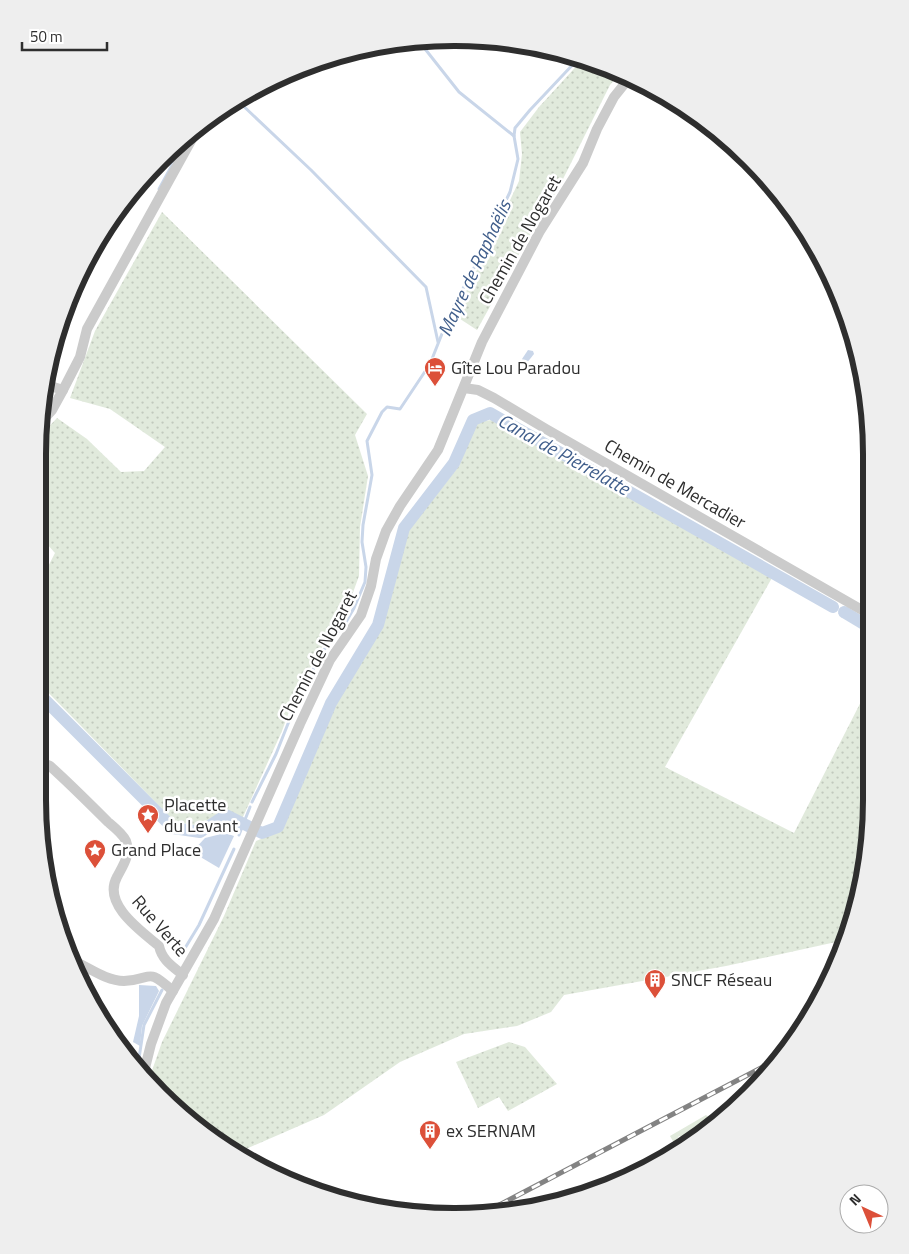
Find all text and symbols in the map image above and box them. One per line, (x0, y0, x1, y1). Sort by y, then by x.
scale bar (22, 20, 108, 52)
text: 50 m (30, 25, 63, 48)
street label: Chemin de Nogaret (472, 170, 568, 309)
water label: Mayre de Raphaëlis (429, 193, 519, 341)
place label: Gîte Lou Paradou (451, 354, 580, 381)
hotel icon: Gîte Lou Paradou (423, 356, 447, 387)
water label: Canal de Pierrelatte (493, 405, 636, 502)
street label: Chemin de Mercadier (599, 432, 751, 535)
street label: Chemin de Nogaret (272, 585, 364, 726)
place label: Placette du Levant (164, 791, 239, 839)
place icon: Placette du Levant (136, 803, 160, 834)
place label: Grand Place (111, 836, 201, 863)
place icon: Grand Place (83, 838, 107, 869)
street label: Rue Verte (126, 889, 195, 963)
place label: SNCF Réseau (671, 966, 772, 993)
building icon: SNCF Réseau (643, 968, 667, 999)
place label: ex SERNAM (446, 1117, 536, 1144)
building icon: ex SERNAM (418, 1119, 442, 1150)
north arrow (839, 1184, 889, 1234)
text: N (844, 1188, 865, 1210)

